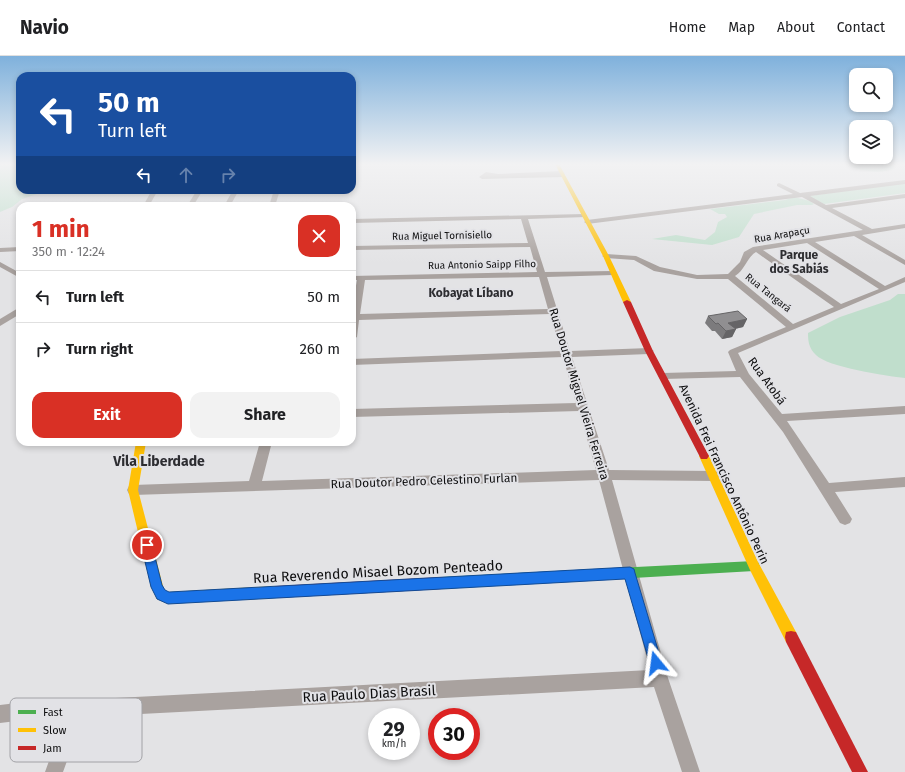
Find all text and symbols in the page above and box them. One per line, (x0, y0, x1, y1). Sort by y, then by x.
text: Navio (20, 16, 69, 39)
text: Home (669, 19, 706, 36)
text: Map (728, 19, 755, 36)
text: About (777, 19, 815, 36)
text: Contact (837, 19, 885, 36)
map controls (849, 68, 893, 164)
button: search (849, 68, 893, 112)
text: 50 m (98, 86, 160, 119)
icon: left (32, 88, 84, 140)
text: Turn left (98, 120, 167, 142)
button: layers (849, 120, 893, 164)
icon: left (133, 164, 155, 186)
icon: ahead (175, 164, 197, 186)
icon: right (217, 164, 239, 186)
text: 1 min (32, 215, 90, 243)
button: close (298, 215, 340, 257)
street label: Rua Arapaçu (753, 224, 811, 246)
street label: Rua Miguel Tornisiello (392, 229, 492, 243)
text: 350 m · 12:24 (32, 244, 105, 259)
district label: Parque dos Sabiás (769, 248, 829, 276)
street label: Rua Antonio Saipp Filho (428, 258, 536, 272)
street label: Rua Tangará (743, 271, 793, 315)
icon: left (32, 286, 54, 308)
district label: Kobayat Líbano (428, 286, 514, 300)
text: Turn left (66, 288, 124, 306)
text: 50 m (307, 288, 340, 306)
street label: Rua Doutor Miguel Vieira Ferreira (546, 306, 612, 482)
icon: right (32, 338, 54, 360)
text: Turn right (66, 340, 133, 358)
text: 260 m (299, 340, 340, 358)
street label: Rua Atobá (745, 354, 789, 408)
street label: Avenida Frei Francisco Antônio Perin (676, 382, 772, 566)
button: Exit (32, 392, 182, 438)
button: Share (190, 392, 340, 438)
district label: Vila Liberdade (112, 453, 205, 470)
street label: Rua Doutor Pedro Celestino Furlan (330, 471, 518, 491)
pin (130, 528, 164, 562)
icon: arrive (136, 534, 158, 556)
street label: Rua Reverendo Misael Bozom Penteado (253, 557, 503, 587)
position arrow (635, 642, 677, 684)
street label: Rua Paulo Dias Brasil (302, 682, 436, 706)
legend (10, 698, 142, 762)
text: Fast (43, 706, 63, 719)
speed limit sign: 30 (428, 708, 480, 760)
text: 29 (383, 717, 405, 741)
text: Slow (43, 724, 67, 737)
text: km/h (382, 738, 406, 750)
text: Jam (43, 742, 62, 755)

